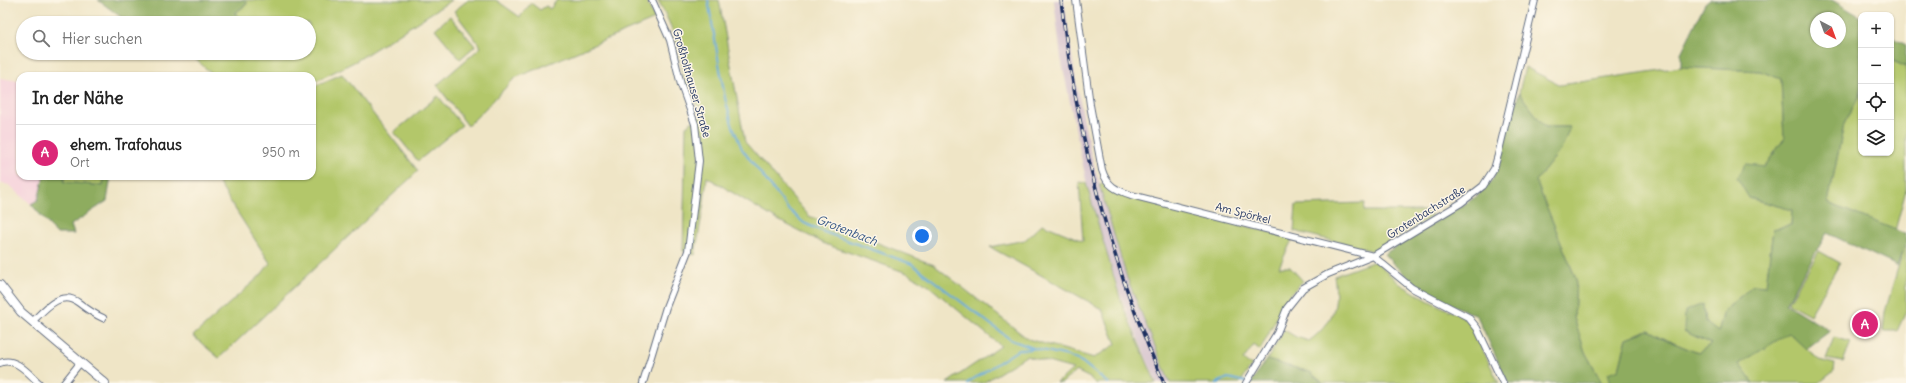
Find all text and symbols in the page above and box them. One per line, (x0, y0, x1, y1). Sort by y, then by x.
north arrow (1810, 12, 1846, 48)
map controls (1858, 12, 1894, 156)
button: + (1858, 12, 1894, 48)
search box (16, 16, 316, 60)
icon: search (30, 27, 52, 49)
street label: Großholthauser Straße (670, 27, 714, 139)
text: Hier suchen (62, 29, 142, 48)
button: − (1858, 48, 1894, 84)
button: locate (1858, 84, 1894, 120)
text: In der Nähe (32, 87, 124, 109)
button: layers (1858, 120, 1894, 156)
text: ehem. Trafohaus (70, 135, 182, 154)
text: A (41, 144, 49, 161)
text: 950 m (262, 144, 300, 161)
text: Ort (70, 154, 90, 171)
street label: Grotenbachstraße (1384, 182, 1468, 242)
street label: Am Spörkel (1214, 199, 1272, 227)
water label: Grotenbach (814, 212, 881, 249)
your location (912, 226, 932, 246)
pin: A (1852, 309, 1878, 339)

